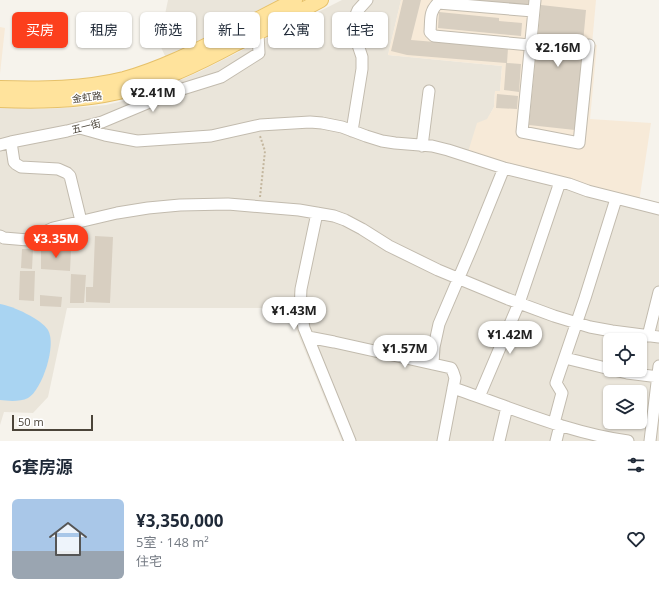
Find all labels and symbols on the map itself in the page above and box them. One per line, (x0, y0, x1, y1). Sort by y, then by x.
pin: ¥2.16M (525, 34, 591, 68)
pin: ¥2.41M (120, 79, 186, 113)
street label: 金虹路 (71, 88, 103, 106)
street label: 五一街 (70, 116, 102, 136)
pin: ¥3.35M (23, 225, 89, 259)
pin: ¥1.43M (261, 297, 327, 331)
pin: ¥1.42M (477, 321, 543, 355)
pin: ¥1.57M (372, 335, 438, 369)
scale bar (12, 413, 93, 432)

